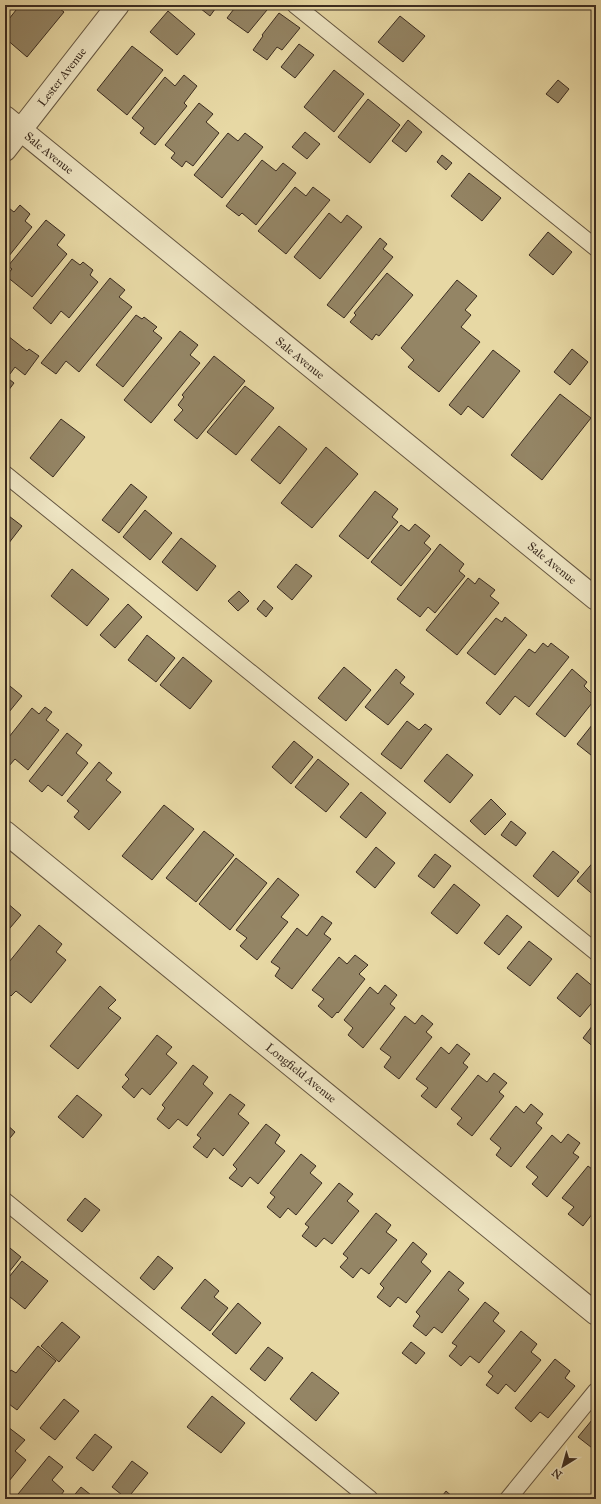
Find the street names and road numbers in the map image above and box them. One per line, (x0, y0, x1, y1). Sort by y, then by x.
street label: Lester Avenue (35, 45, 89, 109)
street label: Sale Avenue (22, 129, 76, 177)
street label: Sale Avenue (273, 334, 327, 382)
street label: Sale Avenue (525, 539, 579, 587)
street label: Longfield Avenue (262, 1040, 339, 1107)

